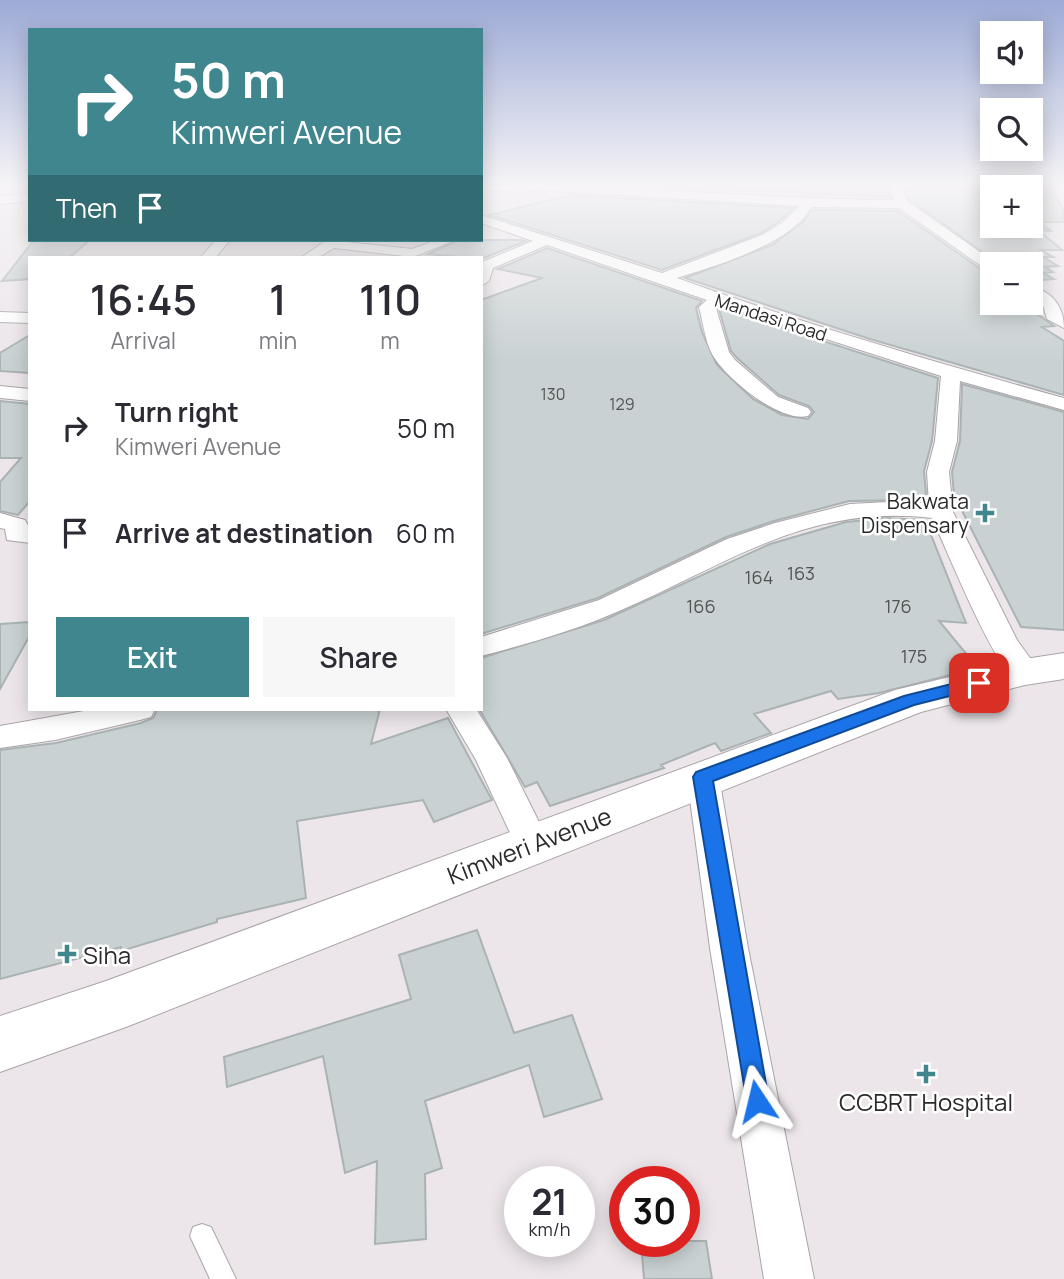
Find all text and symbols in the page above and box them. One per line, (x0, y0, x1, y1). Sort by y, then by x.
map controls (980, 21, 1043, 315)
button: sound (980, 21, 1043, 84)
text: 50 m (171, 46, 286, 113)
icon: right (56, 56, 147, 147)
button: search (980, 98, 1043, 161)
text: Kimweri Avenue (171, 110, 402, 154)
button: + (980, 175, 1043, 238)
icon: arrive (131, 189, 169, 227)
text: Then (56, 190, 117, 226)
button: − (980, 252, 1043, 315)
text: 16:45 (90, 270, 197, 328)
text: 1 (269, 270, 287, 328)
text: 110 (359, 270, 421, 328)
street label: Mandasi Road (712, 288, 830, 346)
text: Arrival (111, 324, 176, 356)
text: min (259, 324, 297, 356)
text: m (380, 324, 400, 356)
house number: 130 (541, 383, 565, 405)
house number: 129 (609, 393, 635, 415)
text: Turn right (115, 394, 239, 430)
icon: right (56, 409, 94, 447)
text: 50 m (397, 410, 455, 446)
text: Kimweri Avenue (115, 430, 281, 462)
place label: Bakwata Dispensary (861, 487, 969, 539)
marker: Bakwata Dispensary (975, 503, 995, 523)
icon: arrive (56, 514, 94, 552)
text: Arrive at destination (115, 515, 373, 551)
text: 60 m (396, 515, 455, 551)
house number: 163 (787, 561, 815, 585)
house number: 164 (745, 565, 773, 589)
house number: 166 (686, 594, 716, 618)
house number: 176 (884, 594, 912, 618)
button: Exit (56, 617, 249, 697)
button: Share (263, 617, 455, 697)
house number: 175 (901, 644, 927, 668)
pin (949, 653, 1009, 713)
icon: arrive (960, 664, 998, 702)
street label: Kimweri Avenue (442, 799, 616, 891)
place label: Siha (83, 938, 131, 971)
marker: Siha (57, 944, 77, 964)
position arrow (720, 1064, 794, 1138)
marker: CCBRT Hospital (916, 1064, 936, 1084)
place label: CCBRT Hospital (839, 1085, 1013, 1118)
speed limit sign: 30 (609, 1166, 700, 1257)
text: 21 (531, 1178, 568, 1226)
text: km/h (529, 1217, 570, 1241)

